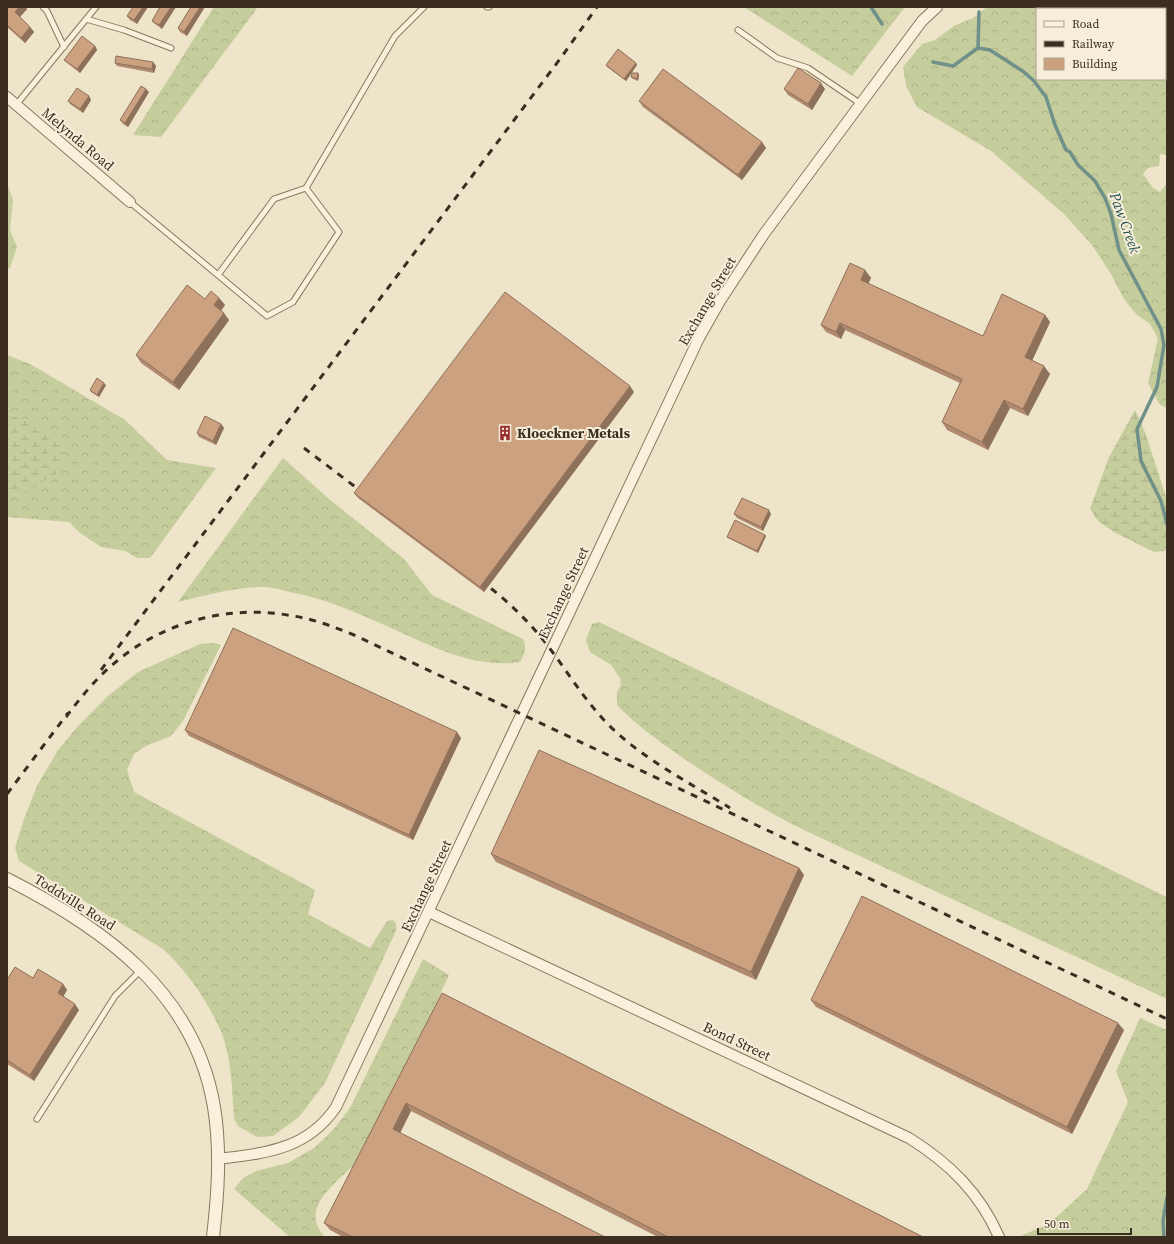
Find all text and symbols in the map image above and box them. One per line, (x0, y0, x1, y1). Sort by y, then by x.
legend (1036, 8, 1166, 80)
text: Road (1072, 16, 1099, 32)
text: Railway (1072, 36, 1115, 52)
text: Building (1072, 56, 1117, 72)
street label: Melynda Road (38, 103, 119, 175)
water label: Paw Creek (1104, 188, 1147, 257)
street label: Exchange Street (673, 252, 741, 349)
place label: Kloeckner Metals (517, 423, 631, 443)
building icon: Kloeckner Metals (496, 424, 514, 442)
street label: Exchange Street (533, 543, 593, 642)
street label: Exchange Street (396, 836, 456, 935)
street label: Toddville Road (30, 869, 120, 935)
street label: Bond Street (700, 1017, 774, 1066)
scale bar (1038, 1210, 1131, 1236)
text: 50 m (1044, 1216, 1070, 1232)

